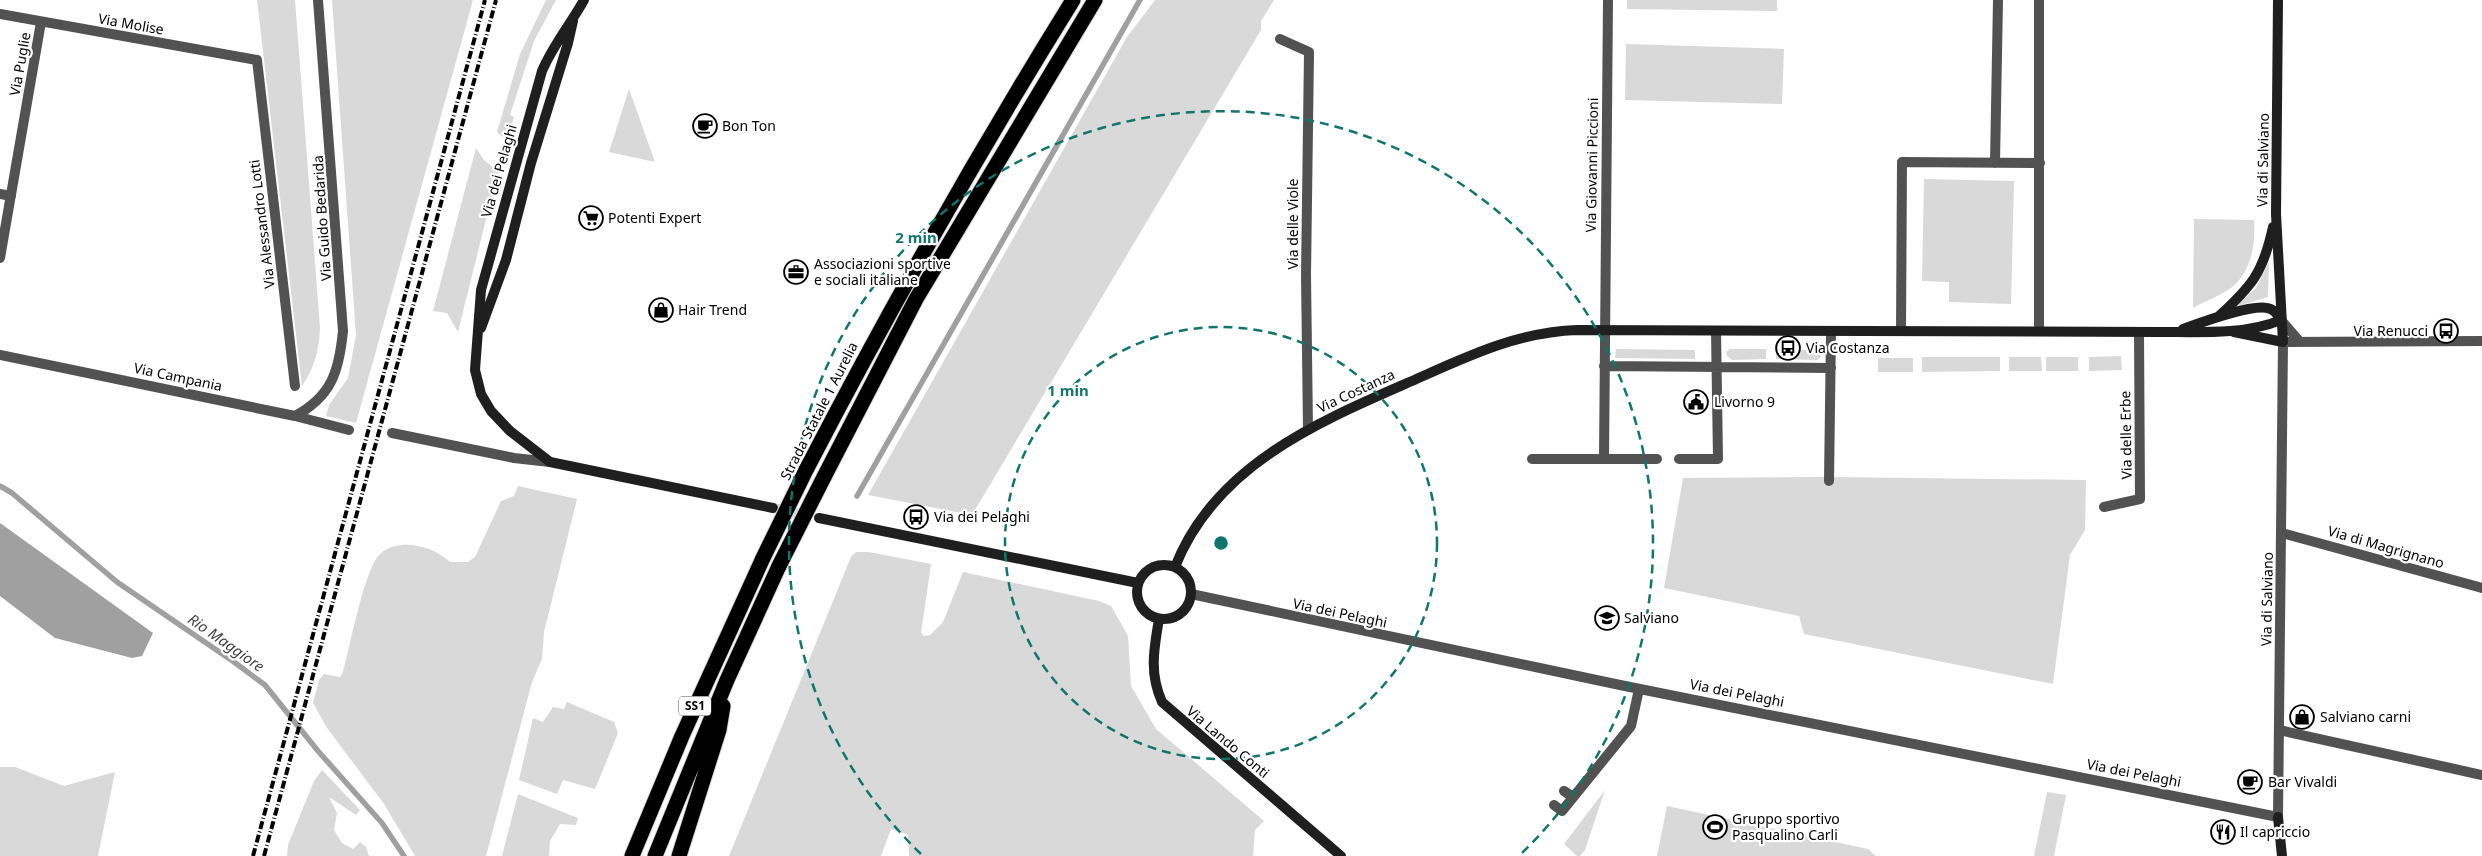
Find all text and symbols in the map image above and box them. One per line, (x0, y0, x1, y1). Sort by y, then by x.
street label: Via Molise (97, 8, 166, 39)
street label: Via Puglie (5, 30, 34, 97)
street label: Via Giovanni Piccioni (1581, 97, 1602, 233)
cafe icon: Bon Ton (692, 113, 718, 139)
street label: Via di Salviano (2252, 113, 2273, 207)
place label: Bon Ton (722, 116, 776, 135)
street label: Via dei Pelaghi (476, 122, 521, 220)
street label: Via Guido Bedarida (308, 155, 335, 282)
street label: Via Alessandro Lotti (244, 159, 279, 290)
street label: Via delle Viole (1283, 179, 1302, 269)
supermarket icon: Potenti Expert (578, 205, 604, 231)
place label: Potenti Expert (608, 208, 701, 227)
text: 2 min (895, 227, 937, 247)
place label: Associazioni sportive e sociali italiane (814, 254, 951, 289)
office icon: Associazioni sportive e sociali italiane (783, 259, 809, 285)
shop icon: Hair Trend (648, 297, 674, 323)
place label: Hair Trend (678, 300, 747, 319)
bus stop icon: Via Renucci (2433, 318, 2459, 344)
place label: Via Renucci (2354, 321, 2428, 340)
bus stop icon: Via Costanza (1775, 335, 1801, 361)
street label: Strada Statale 1 Aurelia (775, 338, 862, 483)
place label: Via Costanza (1806, 338, 1890, 357)
street label: Via Campania (132, 358, 224, 395)
street label: Via Costanza (1314, 364, 1398, 417)
text: 1 min (1047, 380, 1089, 400)
public building icon: Livorno 9 (1683, 389, 1709, 415)
street label: Via delle Erbe (2115, 390, 2136, 480)
place label: Livorno 9 (1714, 392, 1775, 411)
bus stop icon: Via dei Pelaghi (903, 504, 929, 530)
place label: Via dei Pelaghi (934, 507, 1030, 526)
street label: Via di Magrignano (2326, 521, 2447, 572)
centre of rings (1212, 534, 1230, 552)
street label: Via di Salviano (2256, 552, 2277, 646)
street label: Via dei Pelaghi (1291, 593, 1389, 632)
school or university icon: Salviano (1594, 605, 1620, 631)
place label: Salviano (1624, 608, 1679, 627)
water label: Rio Maggiore (184, 609, 269, 676)
street label: Via dei Pelaghi (1688, 674, 1786, 711)
road number: SS1 (679, 696, 711, 716)
street label: Via Lando Conti (1183, 701, 1274, 782)
shop icon: Salviano carni (2289, 704, 2315, 730)
place label: Salviano carni (2320, 707, 2411, 726)
street label: Via dei Pelaghi (2085, 754, 2183, 791)
cafe icon: Bar Vivaldi (2237, 769, 2263, 795)
place label: Bar Vivaldi (2268, 772, 2337, 791)
place label: Gruppo sportivo Pasqualino Carli (1732, 809, 1840, 844)
sports icon: Gruppo sportivo Pasqualino Carli (1702, 814, 1728, 840)
restaurant icon: Il capriccio (2210, 819, 2236, 845)
place label: Il capriccio (2240, 822, 2310, 841)

